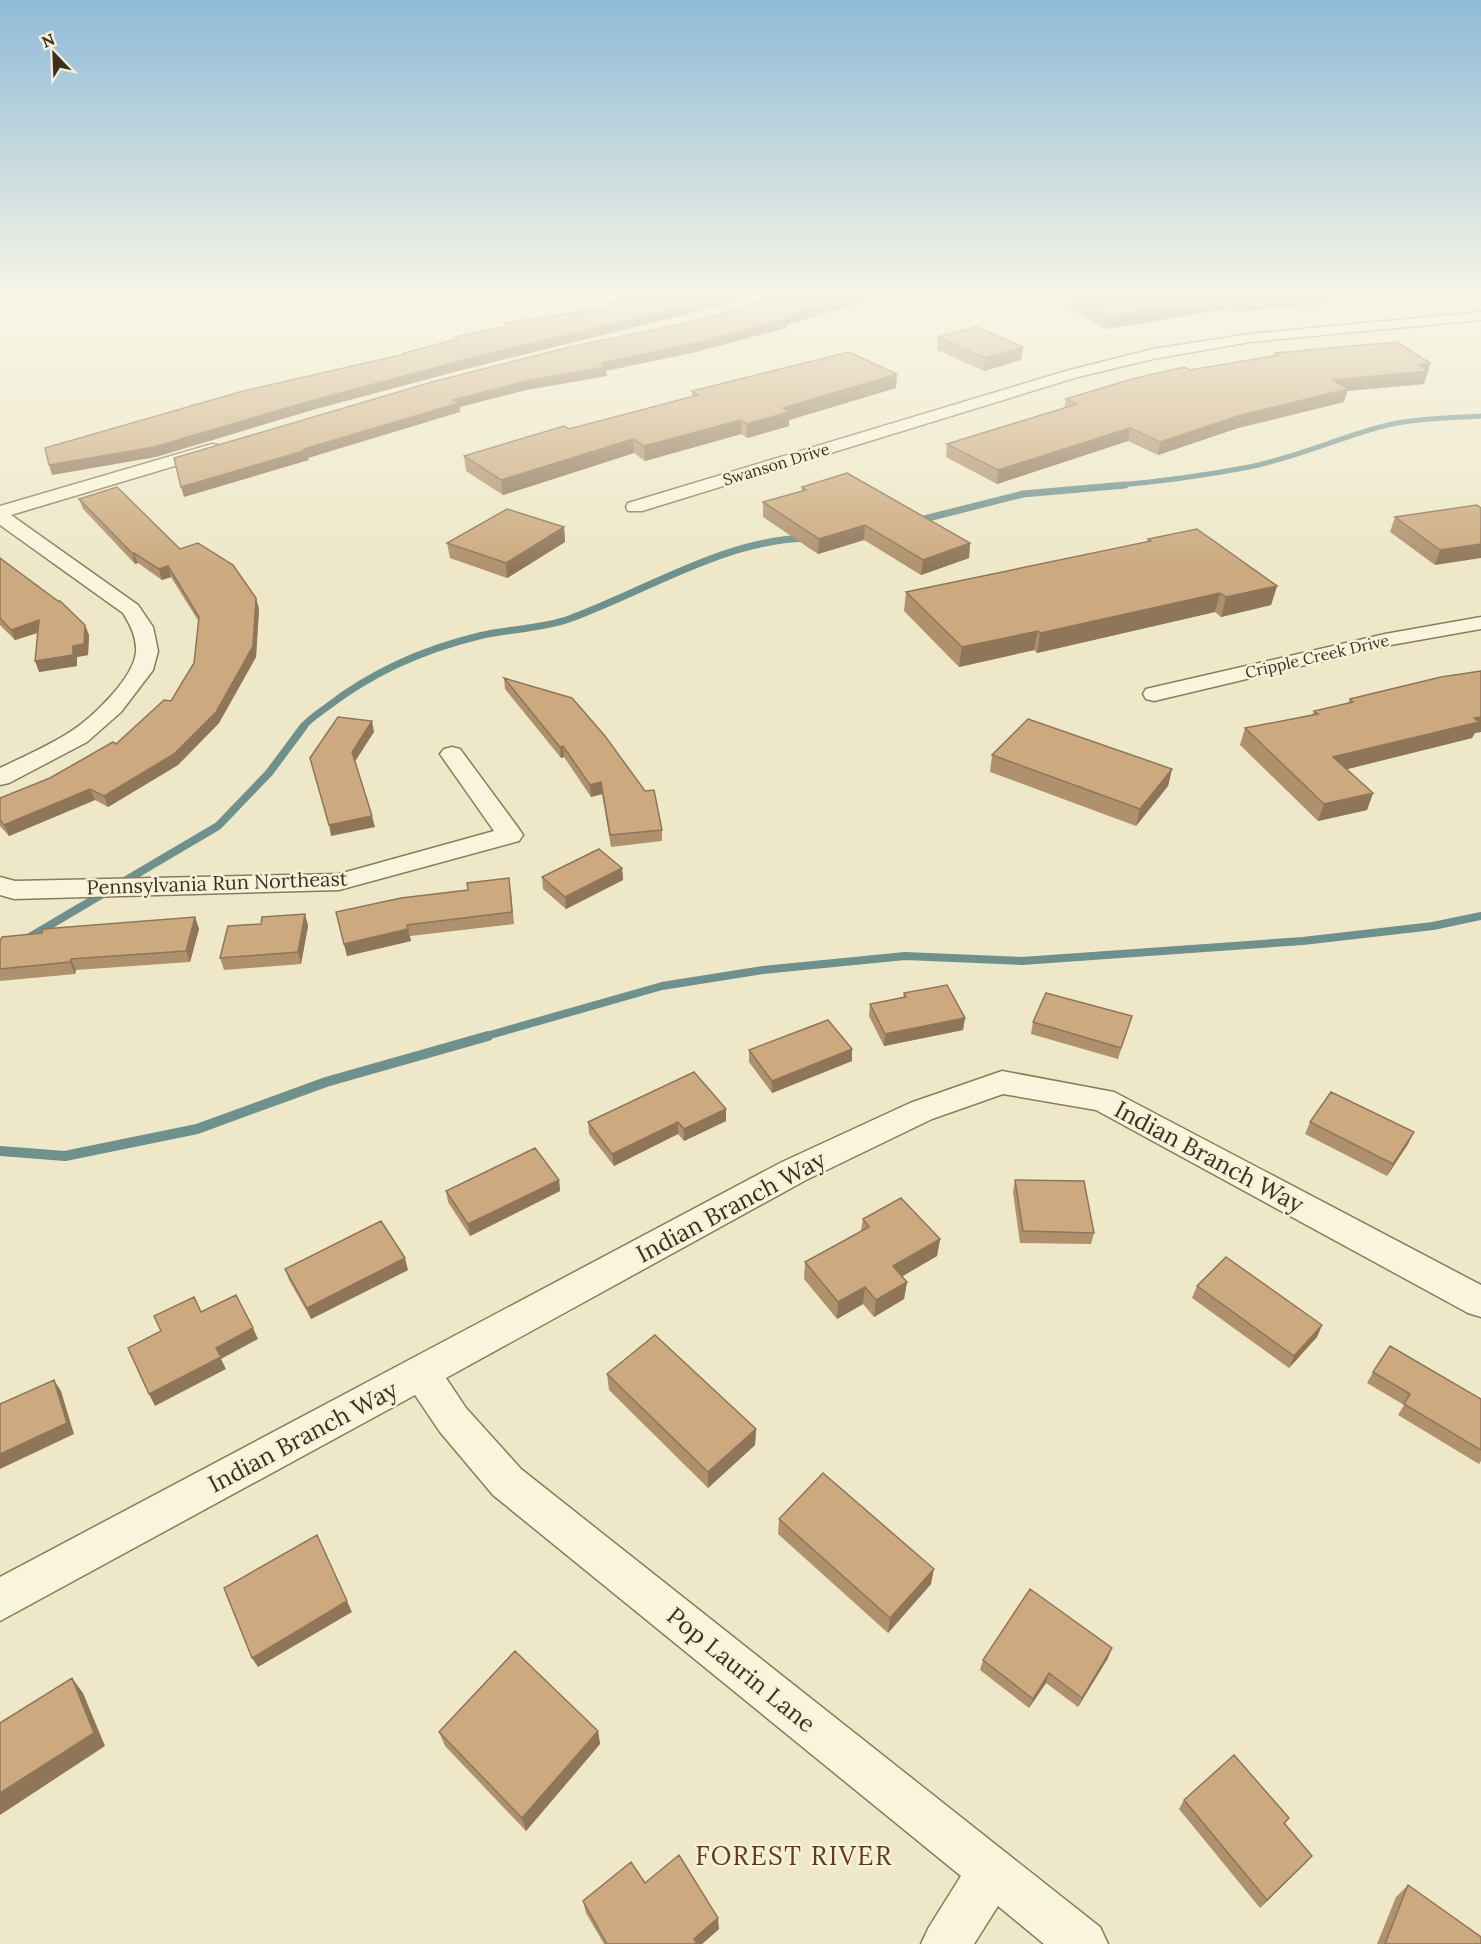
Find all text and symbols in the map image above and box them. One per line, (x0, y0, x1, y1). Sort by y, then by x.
north arrow (24, 24, 84, 84)
text: N (39, 29, 58, 52)
street label: Swanson Drive (720, 438, 832, 490)
street label: Cripple Creek Drive (1243, 630, 1391, 682)
street label: Pennsylvania Run Northeast (86, 865, 348, 900)
street label: Indian Branch Way (1109, 1094, 1309, 1220)
street label: Indian Branch Way (631, 1143, 831, 1270)
street label: Indian Branch Way (203, 1373, 403, 1500)
street label: Pop Laurin Lane (661, 1600, 822, 1739)
district label: FOREST RIVER (695, 1839, 893, 1872)

